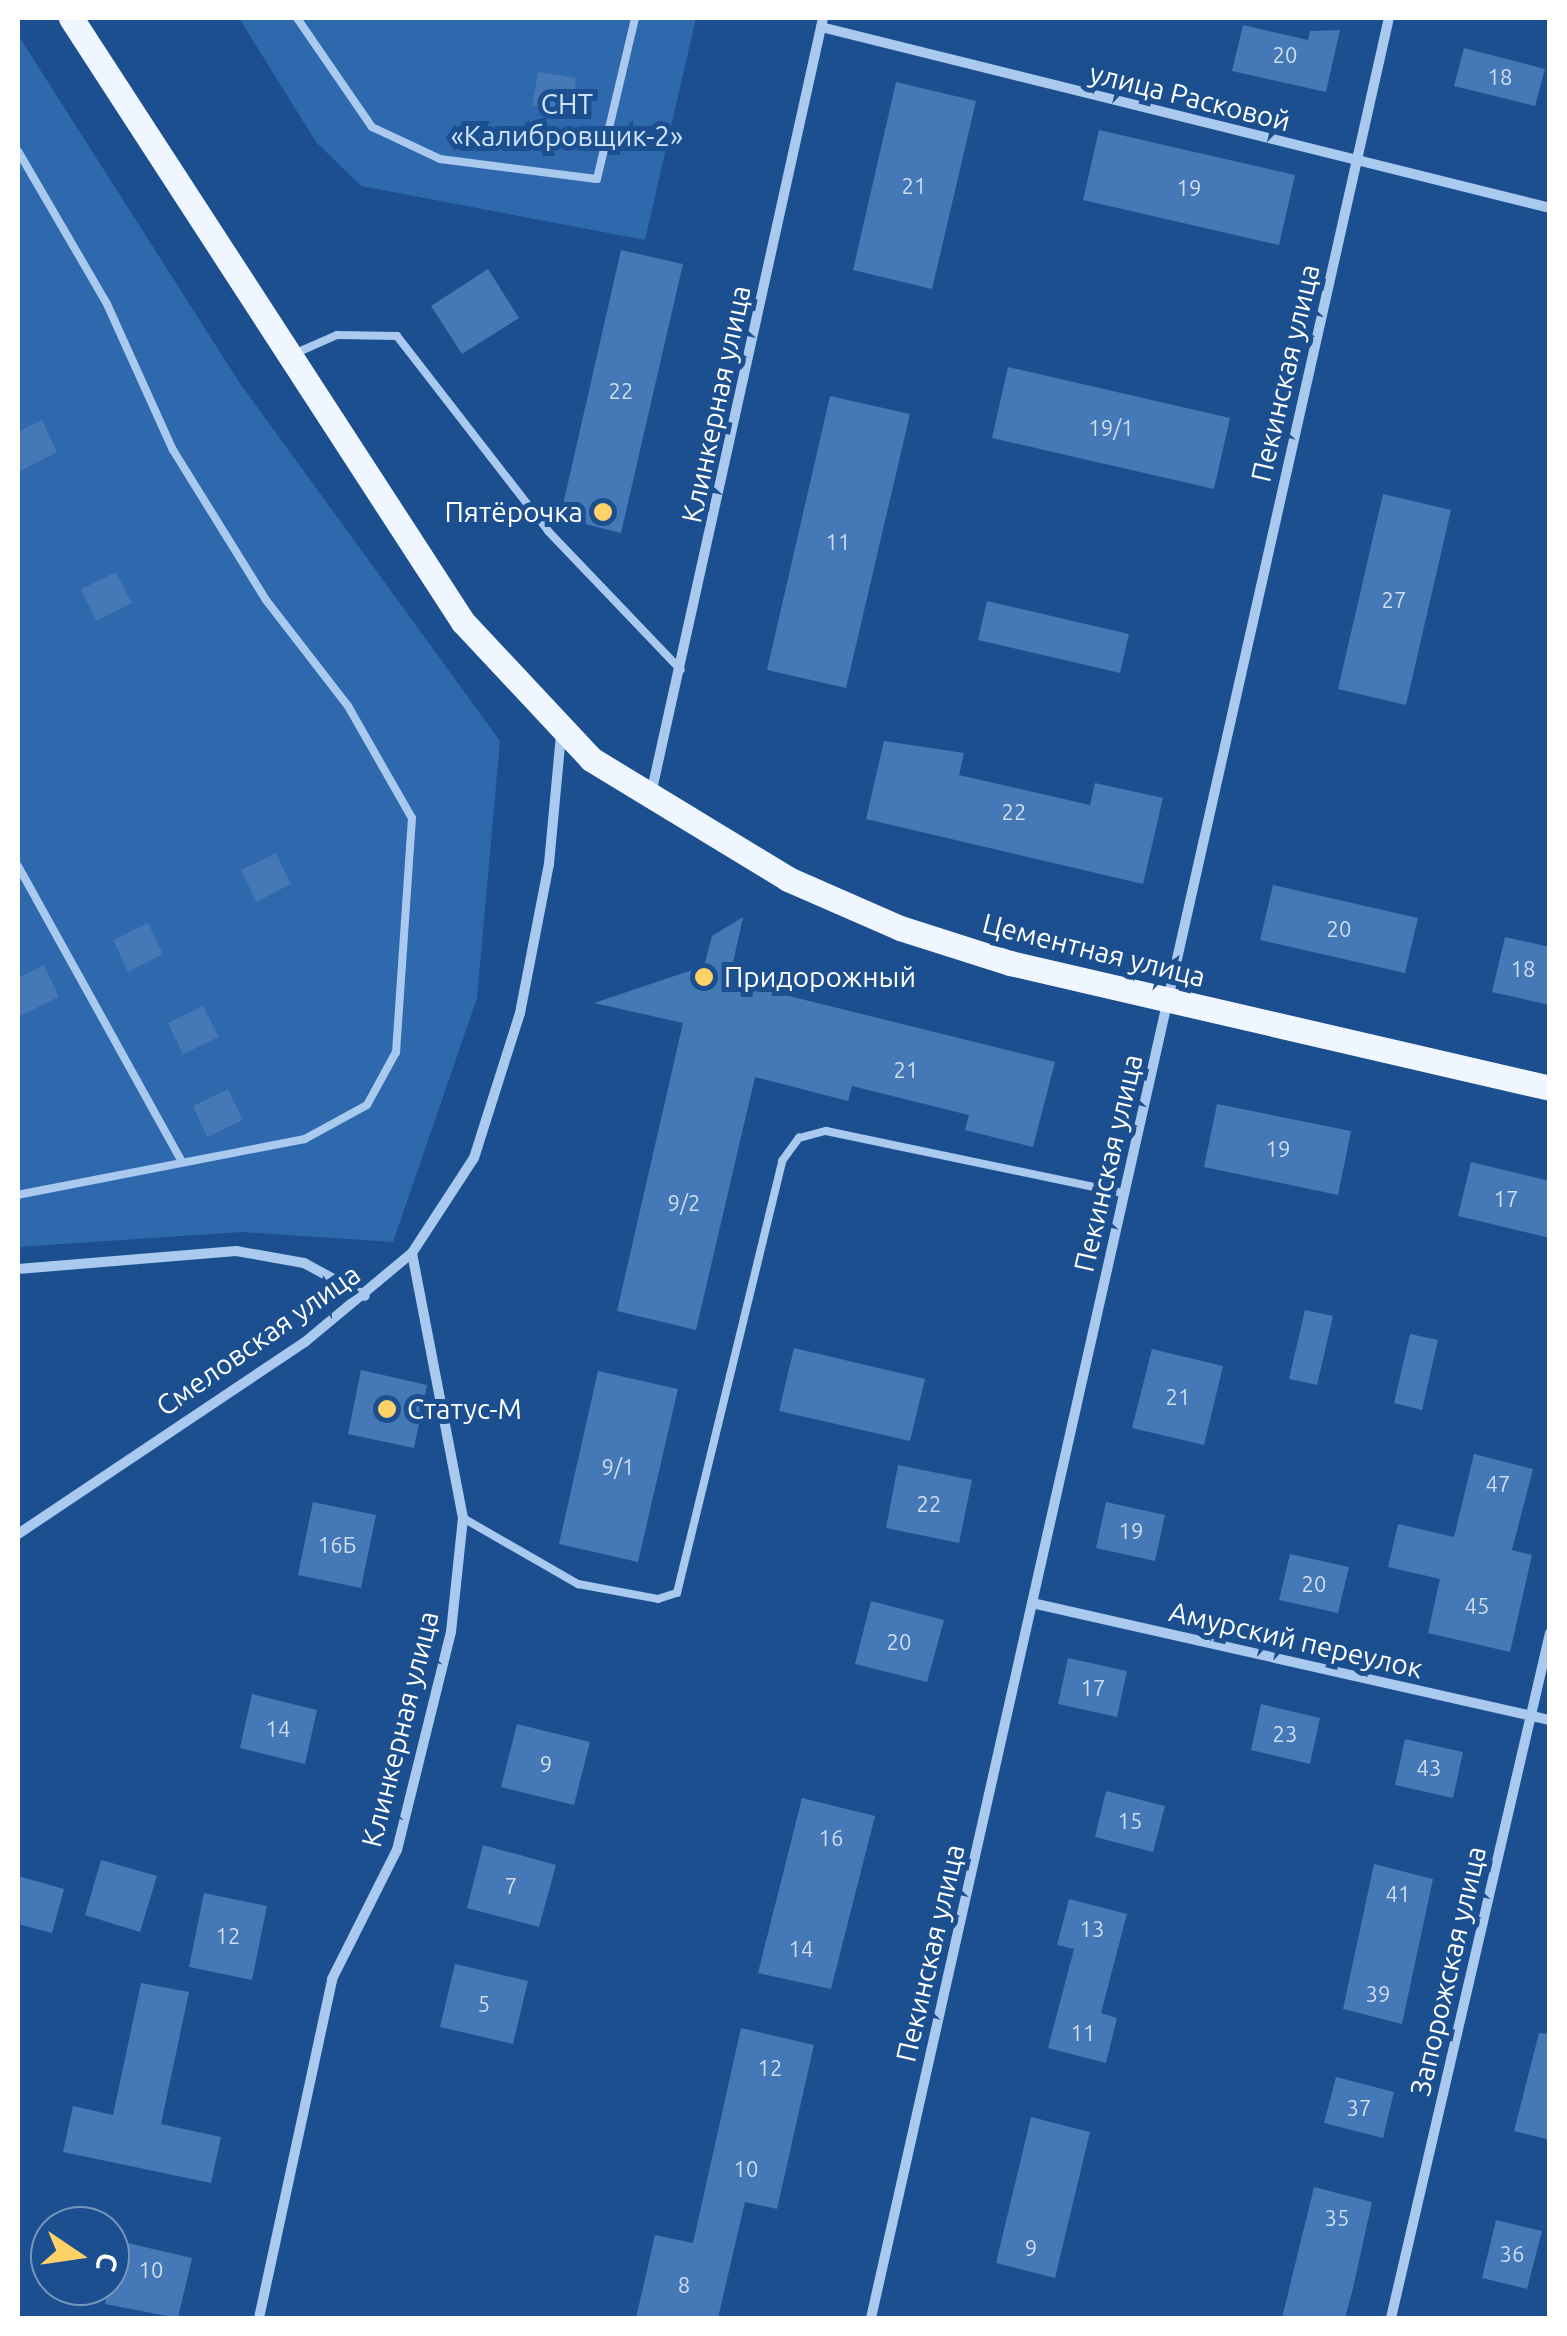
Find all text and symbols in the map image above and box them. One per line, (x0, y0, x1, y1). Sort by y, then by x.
house number: 20 (1273, 42, 1297, 68)
street label: улица Расковой (1086, 56, 1294, 138)
house number: 18 (1488, 64, 1512, 90)
park label: СНТ «Калибровщик-2» (451, 87, 683, 153)
house number: 21 (902, 173, 926, 199)
house number: 19 (1177, 175, 1201, 201)
street label: Пекинская улица (1244, 261, 1326, 485)
street label: Клинкерная улица (674, 282, 758, 526)
house number: 22 (609, 378, 633, 404)
house number: 19/1 (1088, 415, 1134, 441)
place label: Пятёрочка (445, 495, 583, 529)
marker: Пятёрочка (592, 501, 614, 523)
house number: 11 (826, 529, 850, 555)
house number: 27 (1382, 587, 1406, 613)
house number: 22 (1002, 799, 1026, 825)
street label: Цементная улица (979, 906, 1209, 994)
house number: 20 (1327, 916, 1351, 942)
house number: 18 (1511, 956, 1535, 982)
place label: Придорожный (724, 960, 916, 994)
marker: Придорожный (693, 966, 715, 988)
street label: Пекинская улица (1067, 1051, 1149, 1275)
house number: 21 (894, 1057, 918, 1083)
house number: 19 (1266, 1136, 1290, 1162)
house number: 17 (1494, 1186, 1518, 1212)
house number: 9/2 (668, 1190, 700, 1216)
street label: Смеловская улица (150, 1257, 366, 1423)
house number: 21 (1166, 1384, 1190, 1410)
place label: Статус-М (407, 1392, 522, 1426)
marker: Статус-М (376, 1398, 398, 1420)
house number: 9/1 (602, 1454, 634, 1480)
house number: 47 (1486, 1471, 1510, 1497)
house number: 22 (917, 1491, 941, 1517)
house number: 19 (1119, 1518, 1143, 1544)
house number: 16Б (318, 1532, 356, 1558)
house number: 20 (1302, 1571, 1326, 1597)
house number: 45 (1465, 1593, 1489, 1619)
street label: Амурский переулок (1166, 1594, 1426, 1686)
street label: Клинкерная улица (354, 1608, 446, 1850)
house number: 20 (887, 1629, 911, 1655)
house number: 17 (1081, 1675, 1105, 1701)
house number: 14 (266, 1716, 290, 1742)
house number: 23 (1273, 1721, 1297, 1747)
house number: 9 (540, 1751, 552, 1777)
house number: 43 (1417, 1755, 1441, 1781)
house number: 15 (1118, 1808, 1142, 1834)
house number: 16 (819, 1825, 843, 1851)
street label: Пекинская улица (889, 1841, 971, 2065)
street label: Запорожская улица (1403, 1843, 1493, 2099)
house number: 7 (505, 1873, 517, 1899)
house number: 41 (1386, 1881, 1410, 1907)
house number: 13 (1080, 1916, 1104, 1942)
house number: 12 (216, 1923, 240, 1949)
house number: 14 (789, 1936, 813, 1962)
house number: 39 (1366, 1981, 1390, 2007)
house number: 5 (478, 1991, 490, 2017)
house number: 11 (1071, 2020, 1095, 2046)
house number: 12 (758, 2055, 782, 2081)
house number: 37 (1347, 2095, 1371, 2121)
house number: 10 (734, 2156, 758, 2182)
house number: 35 (1325, 2205, 1349, 2231)
north arrow (30, 2206, 130, 2306)
house number: 9 (1025, 2235, 1037, 2261)
house number: 36 (1500, 2241, 1524, 2267)
text: С (91, 2250, 125, 2275)
house number: 10 (139, 2257, 163, 2283)
house number: 8 (678, 2272, 690, 2298)

